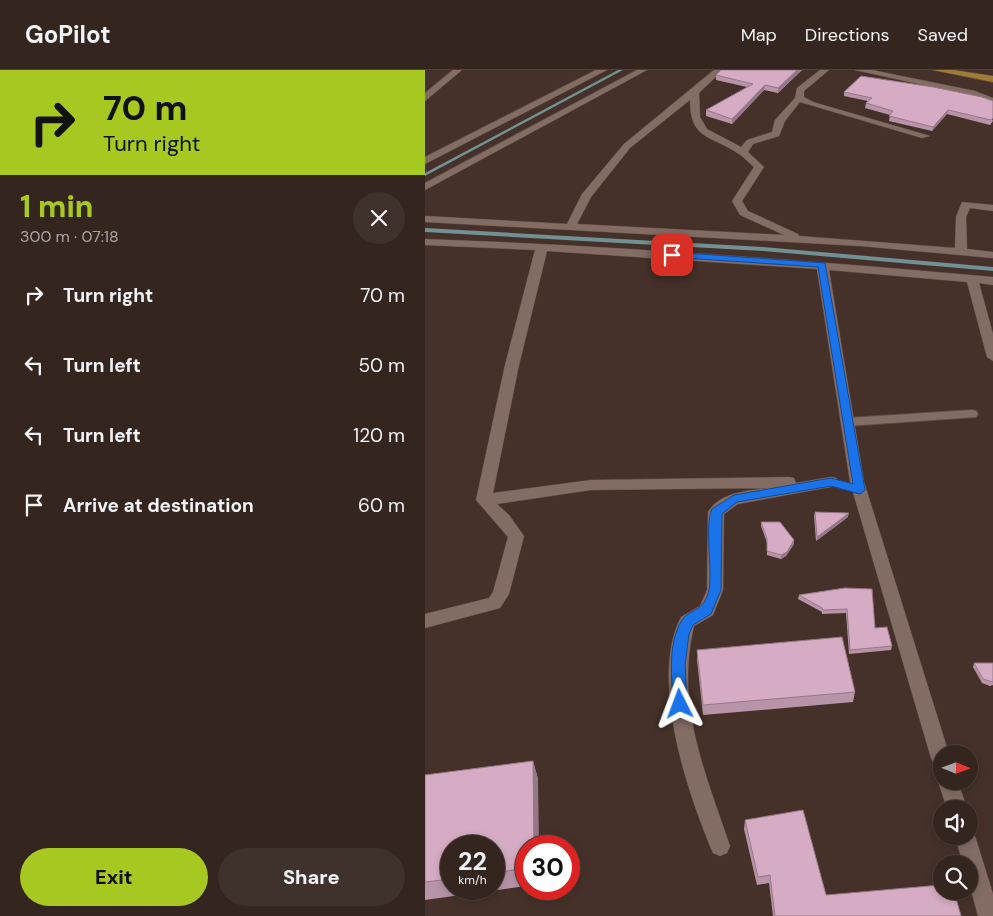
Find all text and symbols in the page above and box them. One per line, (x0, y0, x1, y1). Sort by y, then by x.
text: GoPilot (25, 19, 111, 50)
text: Map (741, 23, 777, 47)
text: Directions (805, 23, 890, 47)
text: Saved (918, 23, 968, 47)
text: 70 m (103, 85, 187, 131)
icon: right (20, 90, 85, 155)
text: Turn right (103, 129, 200, 158)
text: 1 min (20, 187, 93, 226)
button: close (353, 192, 405, 244)
text: 300 m · 07:18 (20, 226, 119, 247)
pin (651, 234, 693, 276)
icon: arrive (658, 241, 686, 269)
icon: right (20, 281, 48, 309)
text: Turn right (63, 283, 153, 308)
text: 70 m (360, 283, 405, 308)
icon: left (20, 351, 48, 379)
text: Turn left (63, 353, 141, 378)
text: 50 m (358, 353, 405, 378)
icon: left (20, 421, 48, 449)
text: Turn left (63, 423, 141, 448)
text: 120 m (353, 423, 405, 448)
icon: arrive (20, 491, 48, 519)
text: Arrive at destination (63, 493, 254, 518)
text: 60 m (358, 493, 405, 518)
position arrow (653, 677, 705, 729)
north arrow (933, 745, 977, 790)
map controls (933, 745, 978, 900)
button: sound (933, 800, 978, 845)
speed limit sign: 30 (515, 835, 580, 900)
text: 22 (458, 845, 487, 878)
button: Exit (20, 848, 208, 906)
button: Share (218, 848, 405, 906)
button: search (933, 855, 978, 900)
text: km/h (458, 872, 487, 888)

